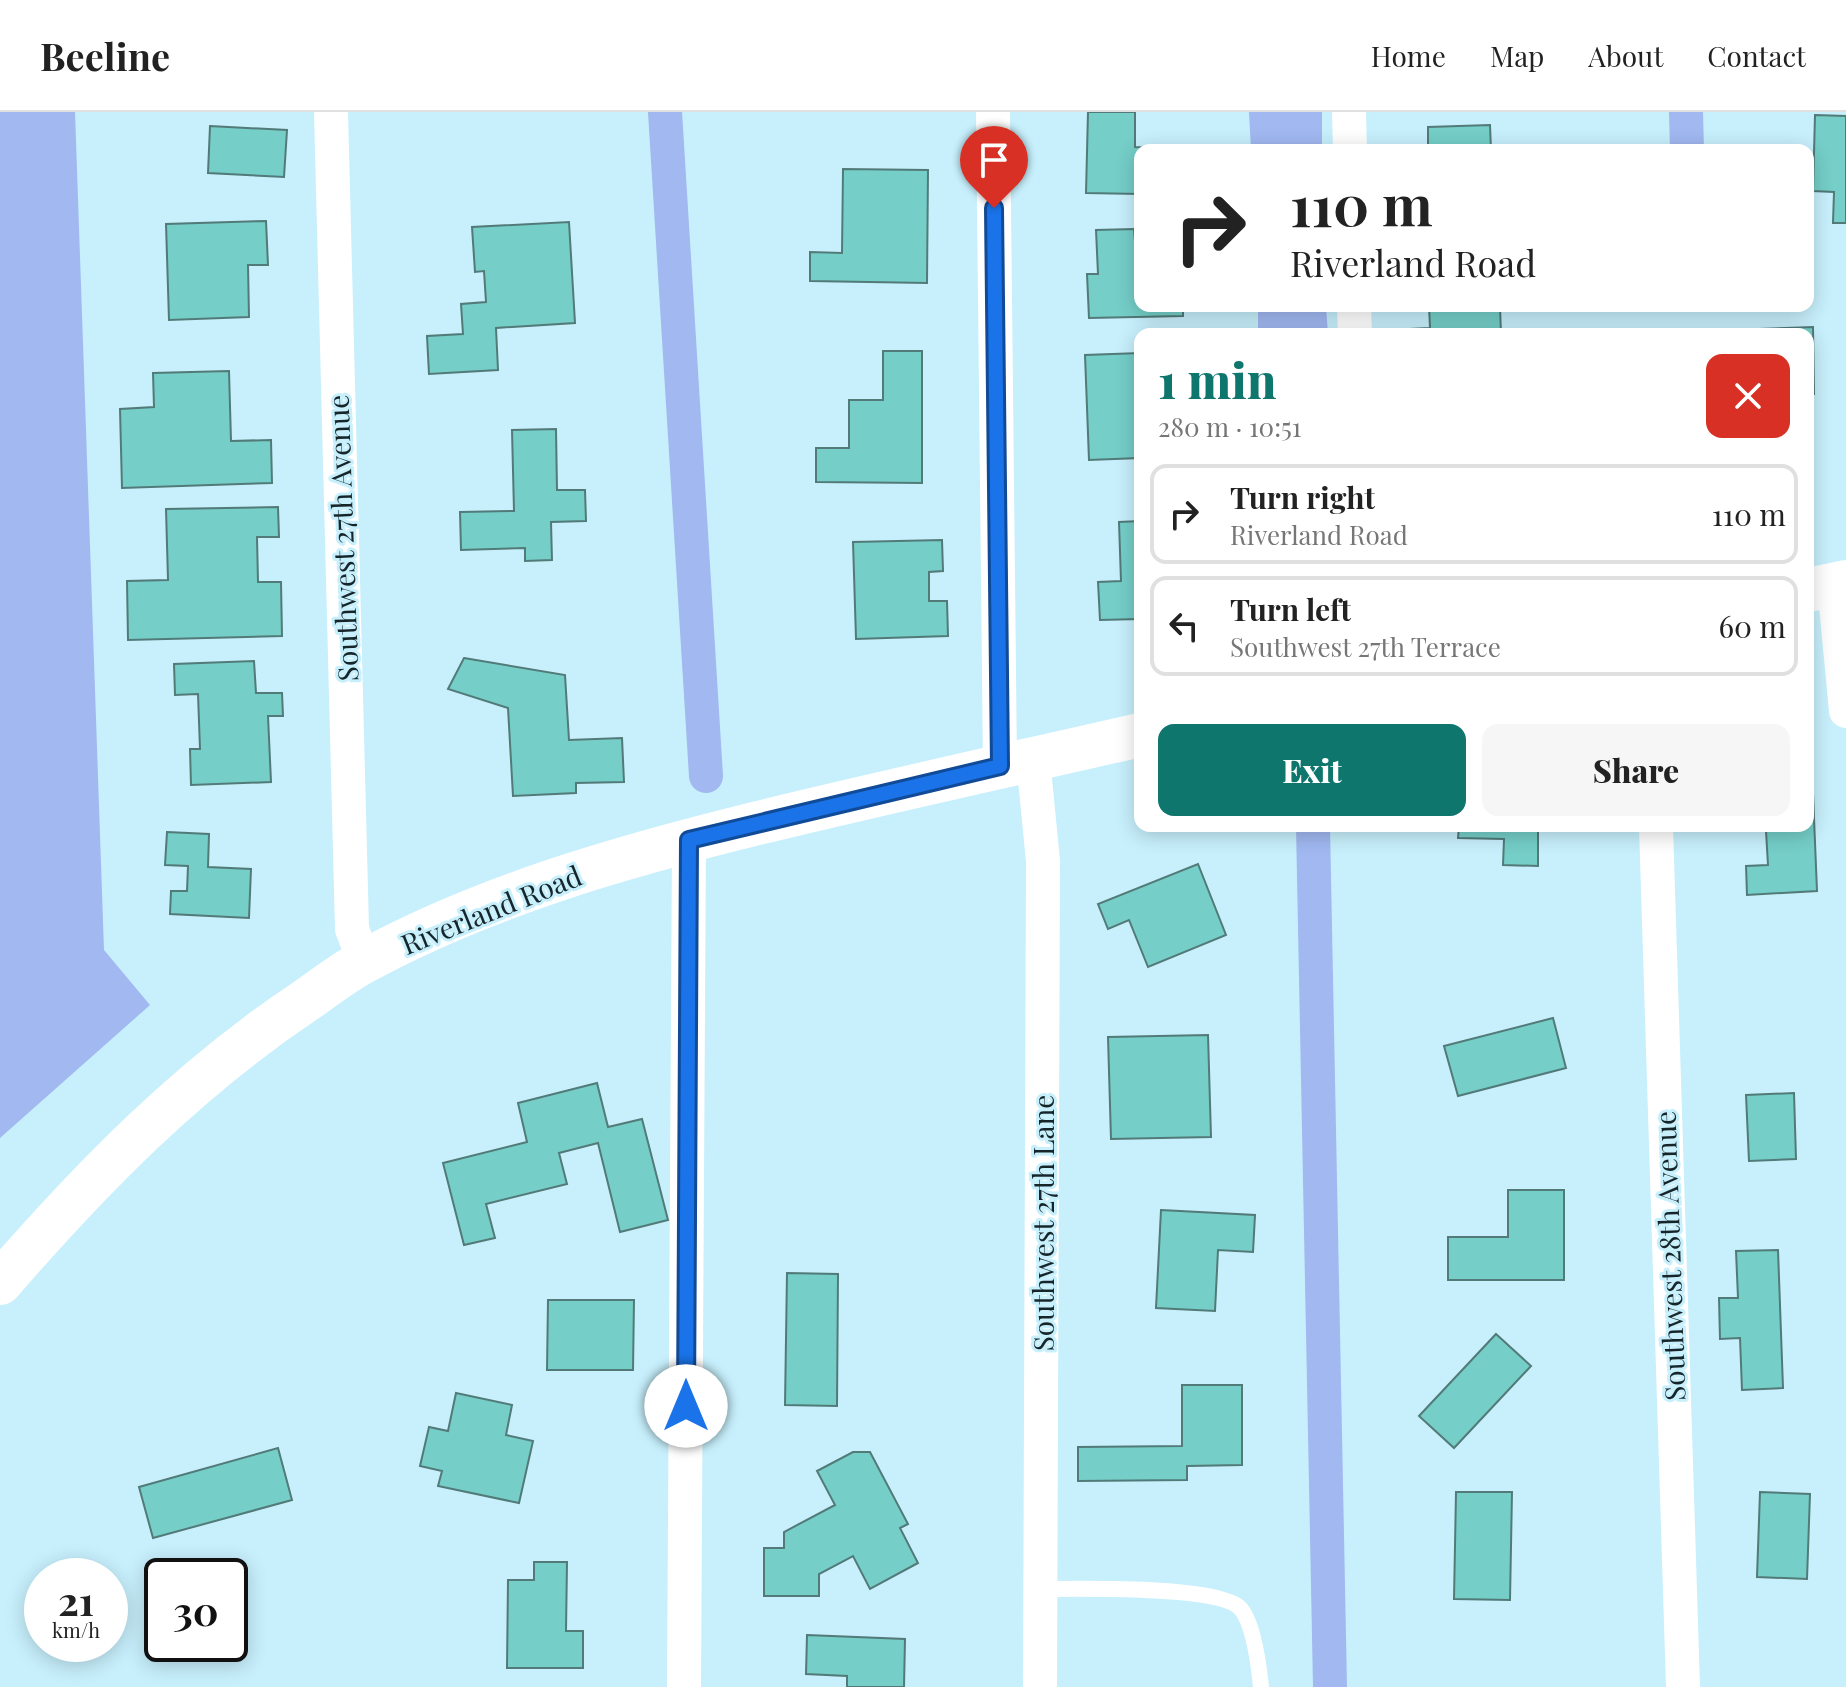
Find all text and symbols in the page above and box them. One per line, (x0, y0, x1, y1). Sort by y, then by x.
text: Beeline (40, 30, 170, 81)
text: Home (1371, 37, 1446, 74)
text: Map (1490, 37, 1544, 74)
text: About (1588, 37, 1663, 74)
text: Contact (1707, 37, 1806, 74)
pin (960, 126, 1028, 208)
icon: arrive (972, 138, 1016, 182)
text: 110 m (1290, 166, 1433, 241)
icon: right (1158, 176, 1262, 280)
text: Riverland Road (1290, 238, 1536, 286)
text: 1 min (1158, 347, 1276, 411)
button: close (1706, 354, 1790, 438)
street label: Southwest 27th Avenue (319, 394, 365, 682)
text: 280 m · 10:51 (1158, 409, 1302, 444)
text: Turn right (1230, 477, 1375, 517)
icon: right (1162, 492, 1206, 536)
text: 110 m (1712, 494, 1786, 534)
text: Riverland Road (1230, 517, 1408, 552)
text: Turn left (1230, 589, 1351, 629)
icon: left (1162, 604, 1206, 648)
text: 60 m (1718, 606, 1786, 646)
text: Southwest 27th Terrace (1230, 629, 1501, 664)
button: Exit (1158, 724, 1466, 816)
button: Share (1482, 724, 1790, 816)
street label: Riverland Road (395, 856, 587, 962)
street label: Southwest 27th Lane (1024, 1095, 1061, 1351)
street label: Southwest 28th Avenue (1645, 1110, 1693, 1402)
position arrow (644, 1364, 728, 1448)
speed limit sign: 30 (144, 1558, 248, 1662)
text: 21 (58, 1573, 94, 1626)
text: km/h (52, 1616, 100, 1643)

